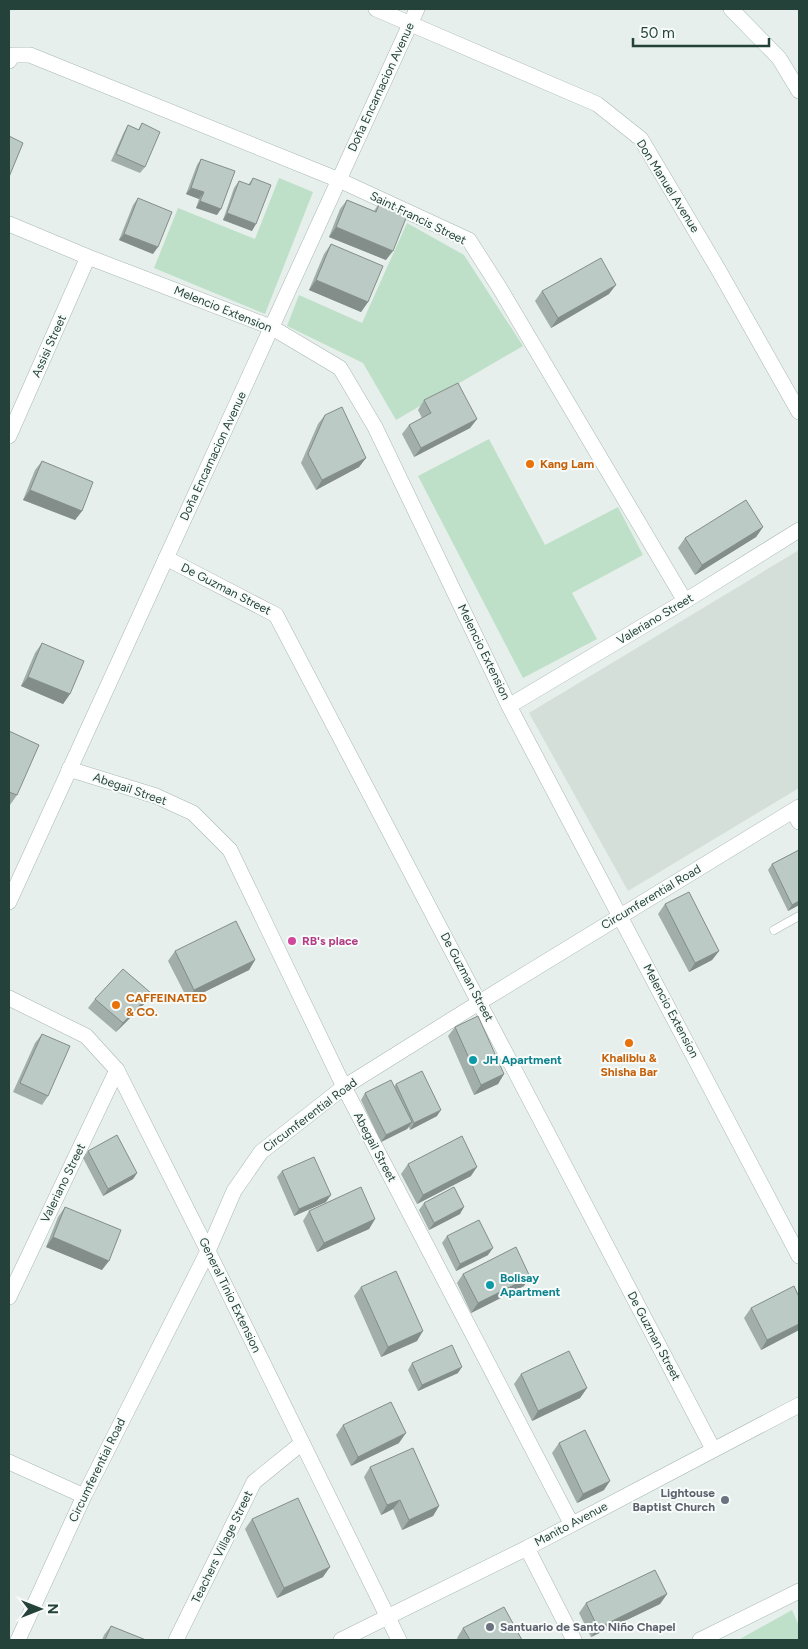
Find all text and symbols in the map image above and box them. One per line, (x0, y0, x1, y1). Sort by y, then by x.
scale bar (633, 15, 769, 47)
street label: Doña Encarnacion Avenue (345, 20, 417, 154)
text: 50 m (640, 24, 675, 42)
street label: Don Manuel Avenue (634, 137, 703, 236)
street label: Saint Francis Street (368, 189, 469, 248)
street label: Melencio Extension (172, 283, 274, 335)
street label: Assisi Street (29, 312, 69, 379)
street label: Doña Encarnacion Avenue (177, 389, 249, 523)
place label: Kang Lam (540, 457, 594, 471)
marker: Kang Lam (524, 458, 536, 470)
street label: De Guzman Street (179, 560, 274, 618)
street label: Valeriano Street (614, 591, 696, 647)
street label: Melencio Extension (455, 602, 513, 702)
street label: Abegail Street (91, 770, 169, 808)
street label: Circumferential Road (599, 862, 703, 932)
street label: De Guzman Street (438, 930, 497, 1024)
place label: RB's place (302, 934, 359, 948)
marker: RB's place (286, 935, 298, 947)
street label: Melencio Extension (640, 962, 702, 1061)
place label: CAFFEINATED & CO. (126, 991, 207, 1019)
marker: CAFFEINATED & CO. (110, 999, 122, 1011)
marker: Khaliblu & Shisha Bar (623, 1037, 635, 1049)
place label: Khaliblu & Shisha Bar (600, 1051, 658, 1079)
place label: JH Apartment (483, 1053, 562, 1067)
marker: JH Apartment (467, 1054, 479, 1066)
street label: Circumferential Road (260, 1075, 360, 1155)
street label: Abegail Street (351, 1110, 399, 1185)
street label: Valeriano Street (38, 1141, 88, 1225)
street label: General Tinio Extension (196, 1235, 264, 1355)
place label: Bolisay Apartment (500, 1271, 560, 1299)
marker: Bolisay Apartment (484, 1279, 496, 1291)
street label: De Guzman Street (625, 1289, 684, 1383)
street label: Circumferential Road (66, 1416, 128, 1524)
place label: Lightouse Baptist Church (633, 1486, 715, 1514)
street label: Teachers Village Street (189, 1488, 256, 1606)
marker: Lightouse Baptist Church (719, 1494, 731, 1506)
street label: Manito Avenue (532, 1499, 610, 1549)
north arrow (15, 1584, 65, 1634)
text: N (44, 1604, 61, 1614)
place label: Santuario de Santo Niño Chapel (500, 1620, 676, 1634)
marker: Santuario de Santo Niño Chapel (484, 1621, 496, 1633)

